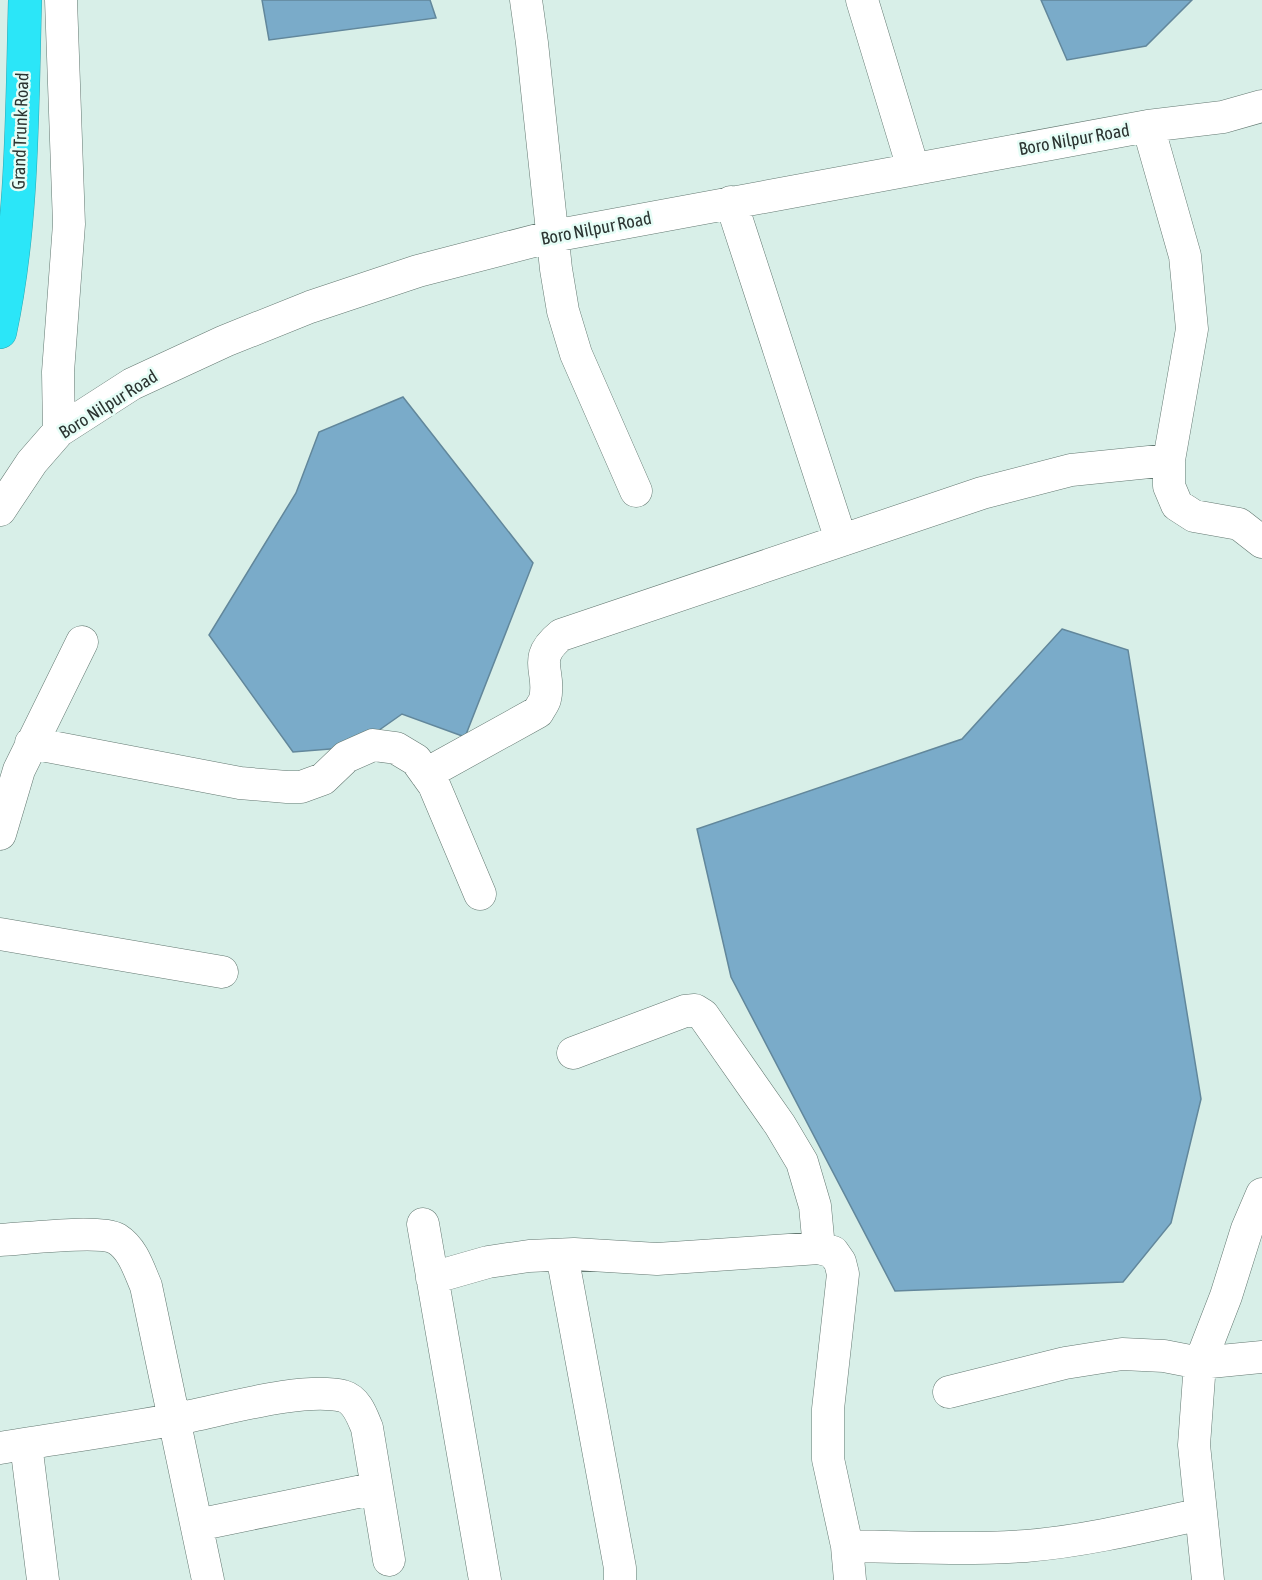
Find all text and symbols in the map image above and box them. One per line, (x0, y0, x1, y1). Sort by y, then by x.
street label: Grand Trunk Road (7, 72, 33, 190)
street label: Boro Nilpur Road (1017, 119, 1131, 159)
street label: Boro Nilpur Road (539, 207, 653, 249)
street label: Boro Nilpur Road (55, 365, 161, 443)

